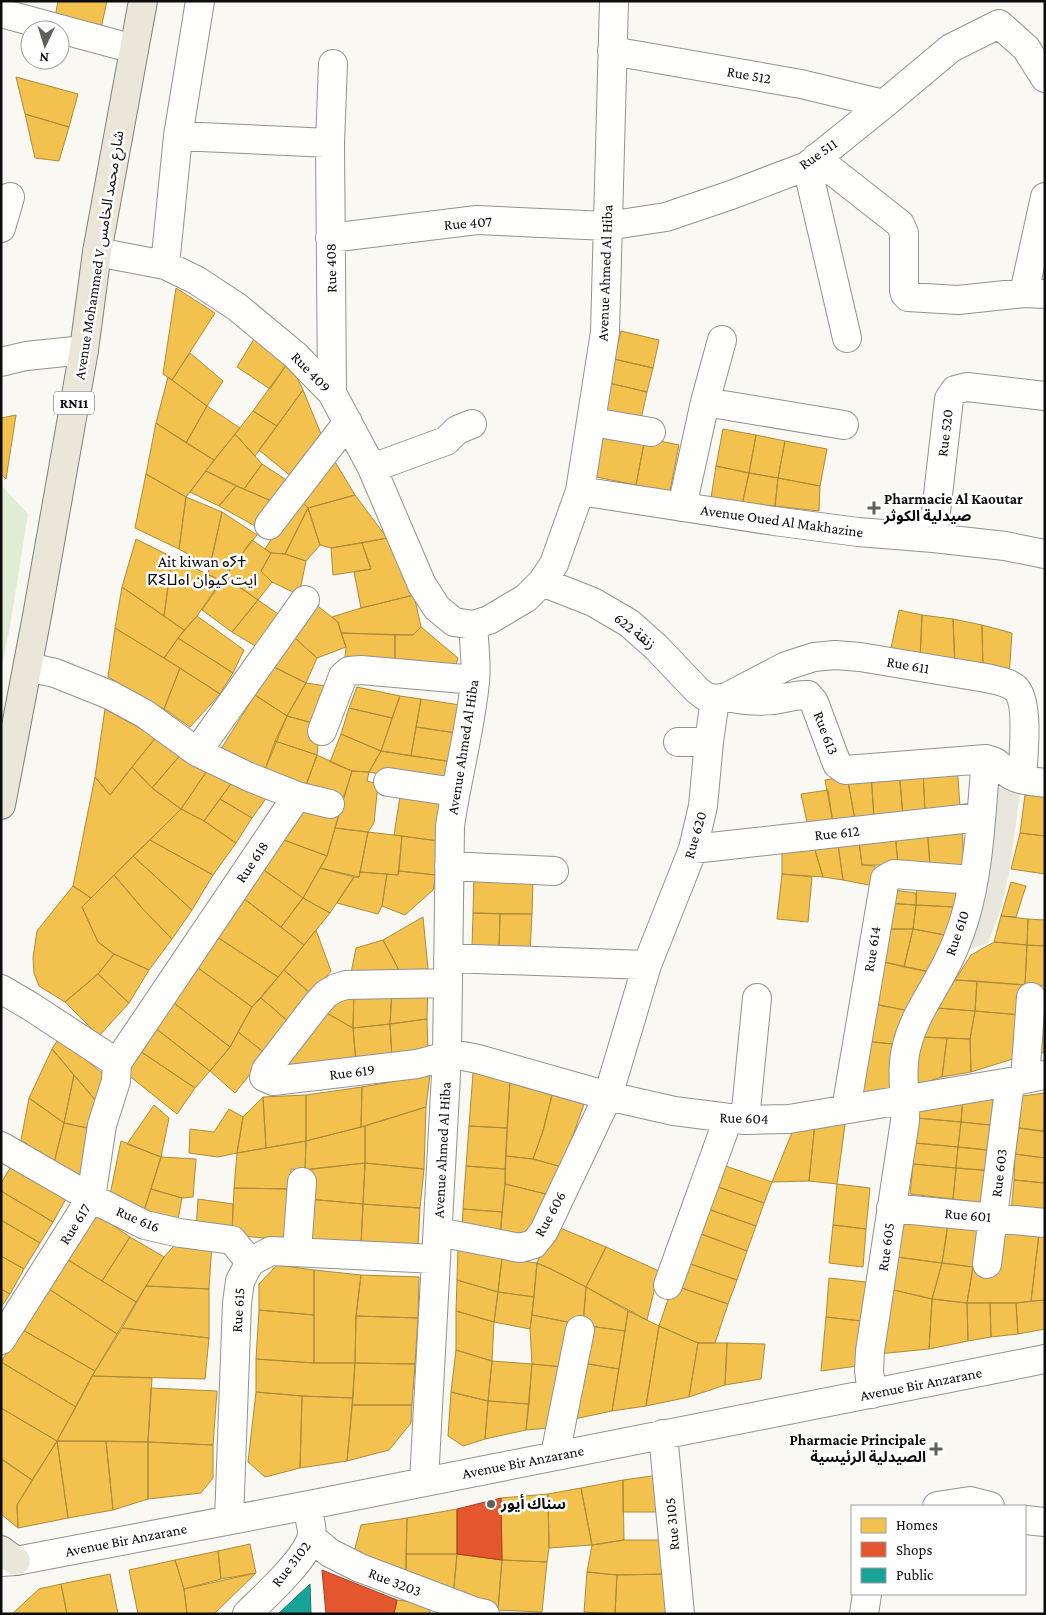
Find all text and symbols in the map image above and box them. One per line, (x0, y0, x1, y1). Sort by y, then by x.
north arrow (20, 20, 70, 70)
text: N (38, 50, 49, 66)
street label: Rue 512 (726, 63, 772, 87)
street label: Avenue Mohammed V شارع محمد الخامس (71, 129, 131, 381)
street label: Rue 511 (796, 135, 840, 173)
street label: Avenue Ahmed Al Hiba (595, 204, 615, 342)
street label: Rue 407 (443, 213, 493, 233)
street label: Rue 408 (323, 243, 339, 293)
street label: Rue 409 (288, 349, 334, 395)
road number: RN11 (54, 392, 94, 414)
street label: Rue 520 (934, 408, 956, 458)
place label: Pharmacie Al Kaoutar صيدلية الكوثر (883, 491, 1023, 525)
street label: Avenue Oued Al Makhazine (700, 502, 865, 540)
marker: Pharmacie Al Kaoutar صيدلية الكوثر (868, 502, 880, 514)
district label: Ait kiwan ⴰⵢⵜ ⴽⵉⵡⴰⵏ ايت كيوان (147, 553, 257, 589)
street label: زنقة 622 (610, 610, 659, 653)
street label: Rue 611 (885, 653, 931, 677)
street label: Avenue Ahmed Al Hiba (444, 678, 482, 816)
street label: Rue 613 (810, 709, 842, 757)
street label: Rue 620 (681, 810, 709, 860)
street label: Rue 612 (814, 823, 860, 843)
street label: Rue 618 (232, 838, 272, 886)
street label: Rue 610 (942, 908, 972, 958)
street label: Rue 614 (861, 925, 883, 973)
street label: Rue 619 (328, 1061, 376, 1083)
street label: Avenue Ahmed Al Hiba (430, 1081, 454, 1219)
street label: Rue 604 (719, 1109, 769, 1127)
street label: Rue 603 (988, 1148, 1010, 1198)
street label: Rue 606 (531, 1189, 569, 1239)
street label: Rue 617 (56, 1201, 94, 1247)
street label: Rue 616 (114, 1203, 162, 1235)
street label: Rue 601 (944, 1205, 992, 1225)
street label: Rue 605 (875, 1222, 897, 1272)
street label: Rue 615 (228, 1287, 248, 1333)
street label: Avenue Bir Anzarane (859, 1364, 984, 1404)
place label: Pharmacie Principale الصيدلية الرئيسية (790, 1432, 926, 1466)
street label: Avenue Bir Anzarane (461, 1442, 586, 1482)
marker: Pharmacie Principale الصيدلية الرئيسية (930, 1443, 942, 1455)
place label: سناك أيور (500, 1494, 566, 1513)
street label: Rue 3105 (662, 1497, 682, 1551)
marker: سناك أيور (485, 1498, 497, 1510)
legend (851, 1505, 1026, 1595)
text: Homes (896, 1517, 938, 1533)
street label: Avenue Bir Anzarane (64, 1520, 189, 1560)
street label: Rue 3102 (268, 1538, 314, 1590)
text: Shops (896, 1542, 932, 1559)
street label: Rue 3203 (366, 1565, 424, 1599)
text: Public (896, 1567, 934, 1583)

